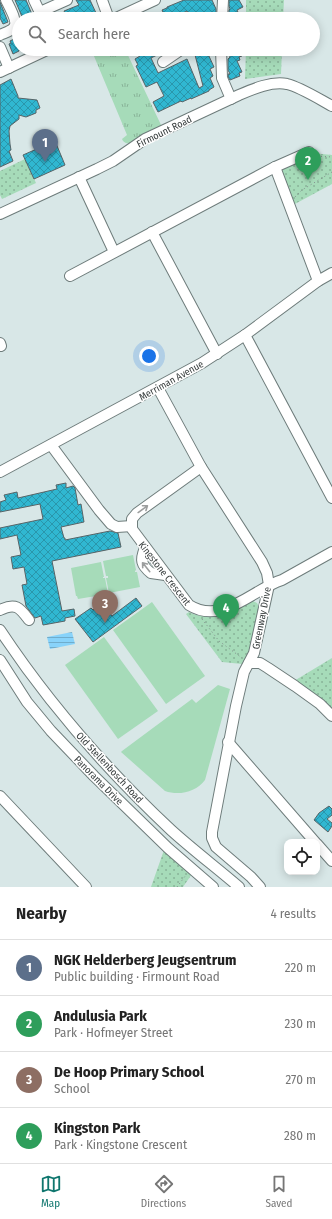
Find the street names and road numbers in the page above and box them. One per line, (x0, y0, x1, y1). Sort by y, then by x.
street label: Firmount Road (135, 113, 194, 150)
street label: Merriman Avenue (137, 358, 206, 404)
street label: Kingstone Crescent (136, 539, 193, 609)
street label: Greenway Drive (250, 586, 274, 650)
street label: Old Stellenbosch Road (73, 730, 145, 806)
street label: Panorama Drive (71, 754, 125, 808)

